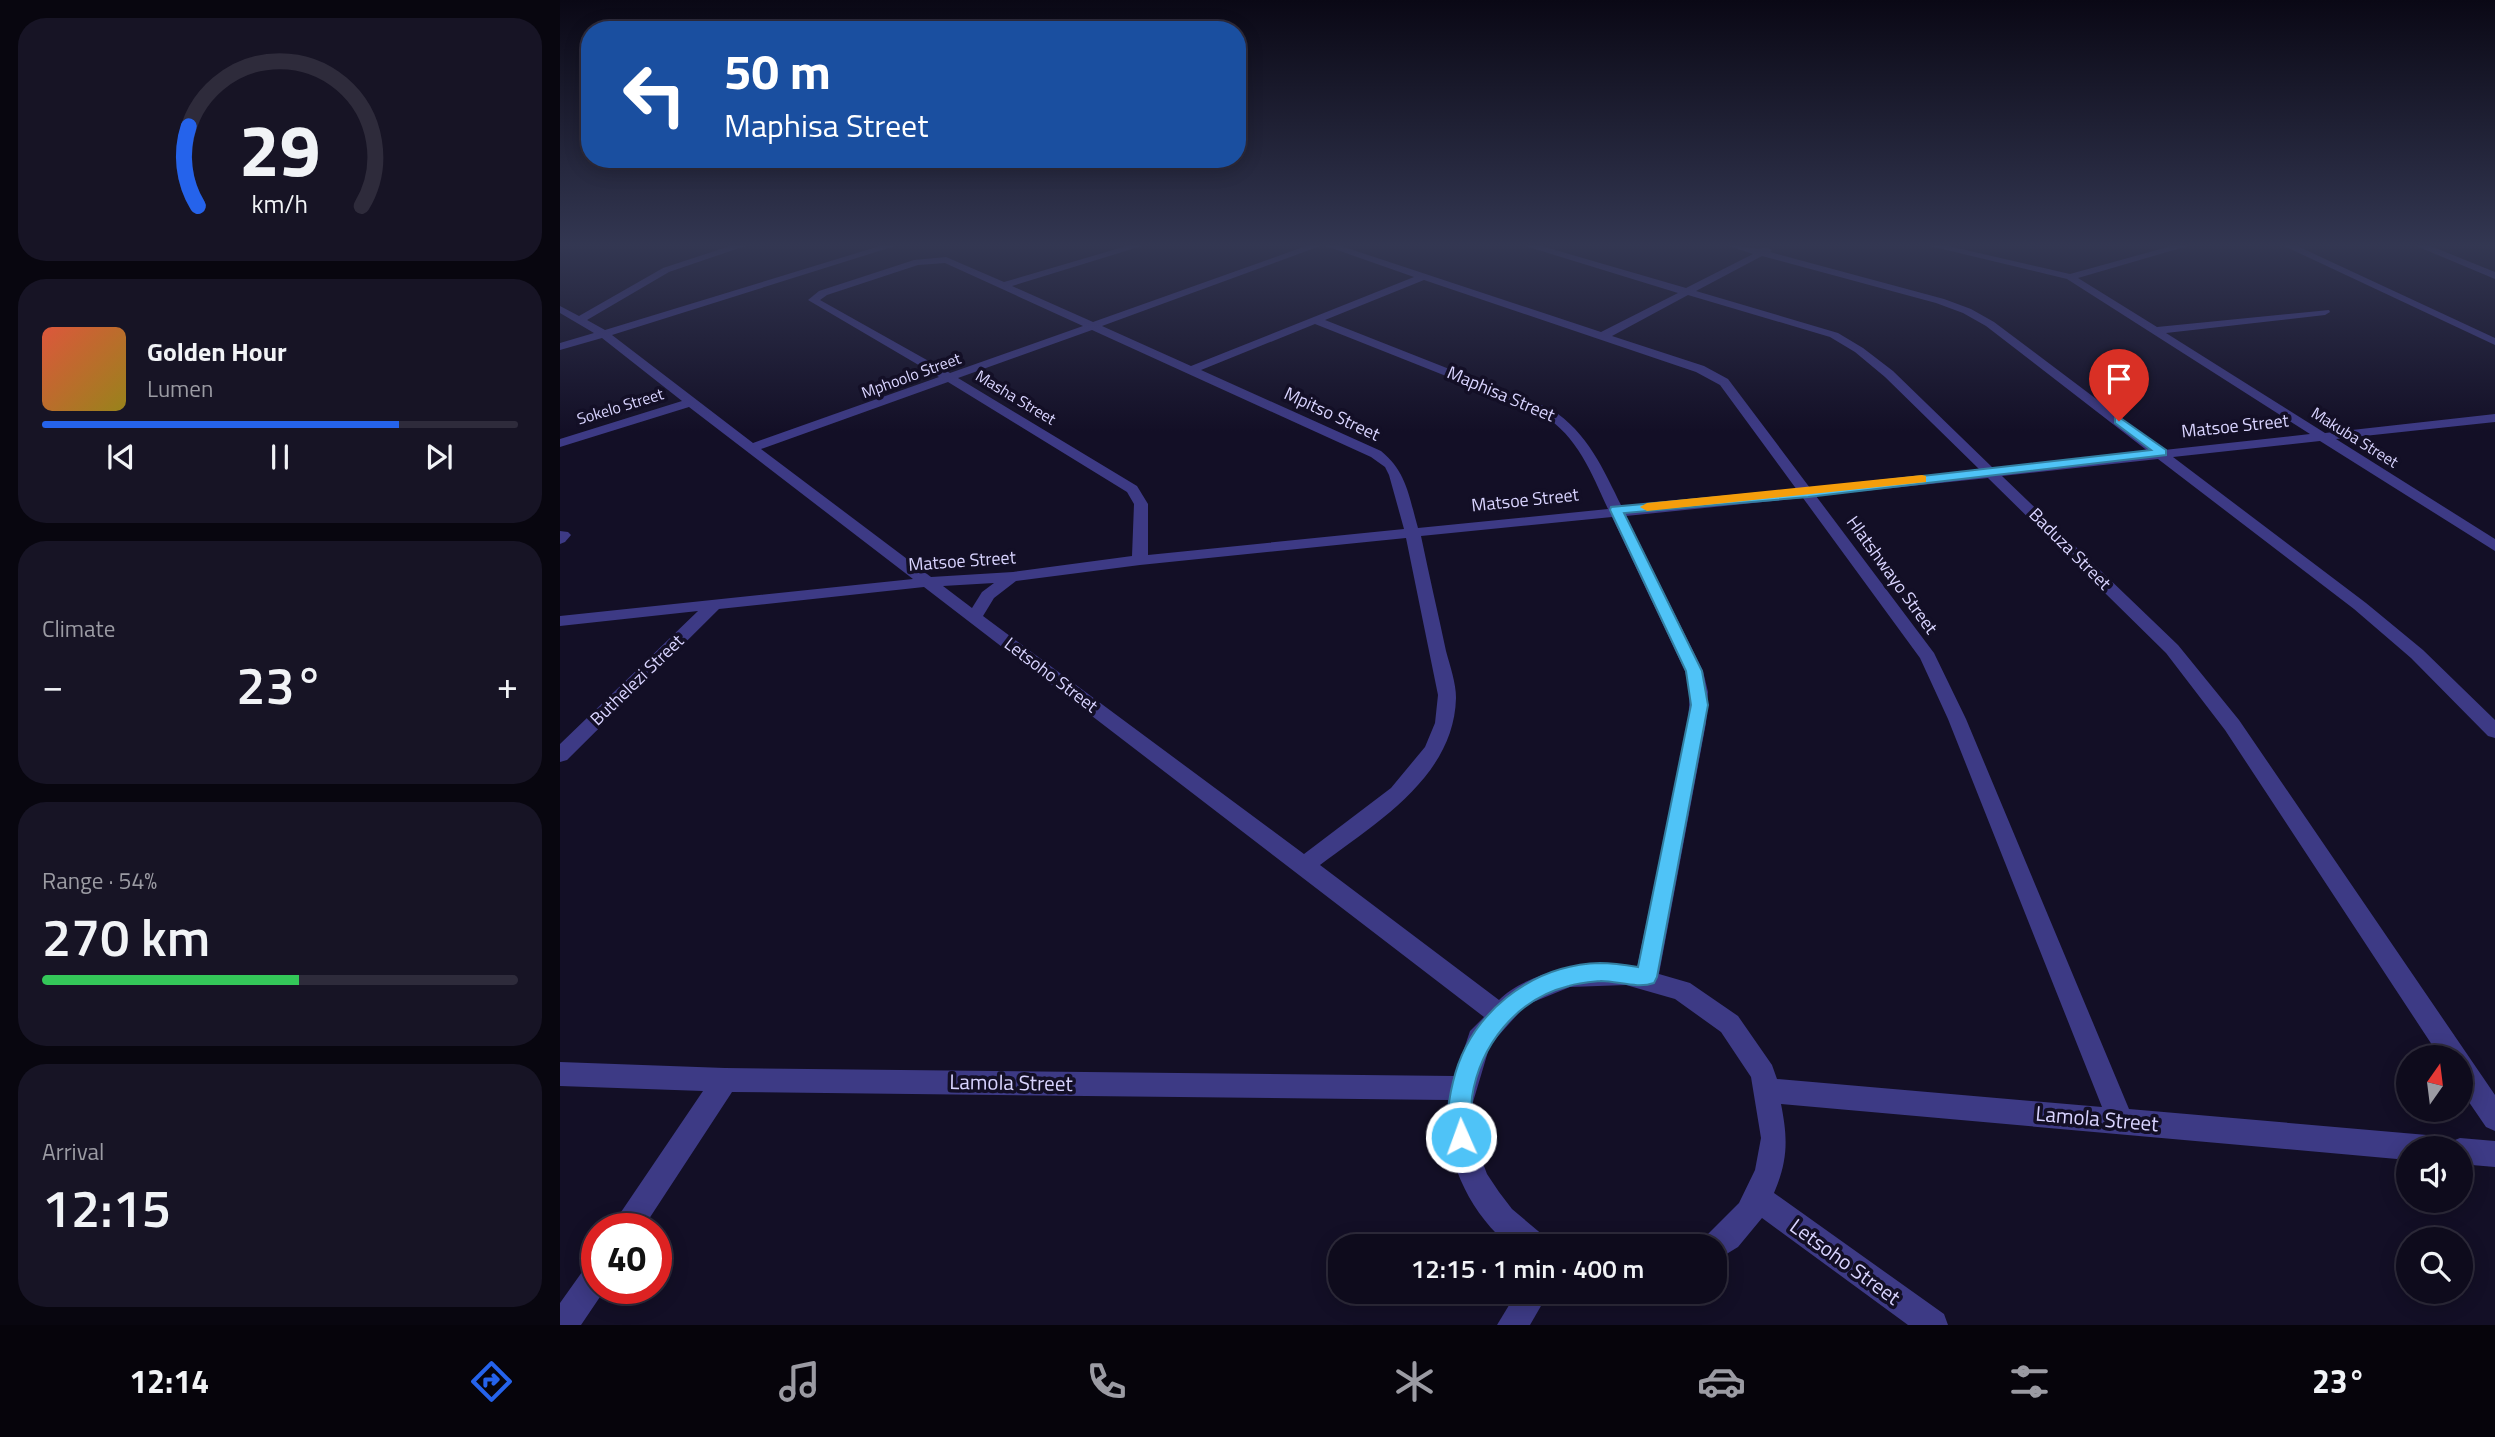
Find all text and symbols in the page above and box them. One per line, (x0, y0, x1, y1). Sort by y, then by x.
text: 50 m (724, 33, 831, 108)
icon: left (609, 49, 700, 140)
text: 29 (239, 94, 321, 204)
text: Maphisa Street (724, 101, 928, 149)
text: km/h (252, 185, 308, 223)
text: Golden Hour (147, 332, 287, 371)
street label: Mphoolo Street (858, 346, 964, 404)
pin (2089, 349, 2149, 421)
street label: Maphisa Street (1443, 359, 1560, 429)
icon: arrive (2100, 360, 2138, 398)
street label: Masha Street (971, 363, 1061, 431)
text: Lumen (147, 371, 213, 406)
street label: Mpitso Street (1280, 380, 1385, 448)
street label: Sokelo Street (574, 381, 667, 431)
street label: Makuba Street (2307, 401, 2404, 474)
street label: Matsoe Street (2180, 406, 2291, 445)
icon: previous (102, 438, 140, 476)
icon: pause (261, 438, 299, 476)
icon: next (420, 438, 458, 476)
street label: Matsoe Street (1470, 480, 1581, 519)
street label: Baduza Street (2023, 501, 2118, 596)
street label: Hlatshwayo Street (1840, 510, 1945, 640)
street label: Matsoe Street (907, 543, 1017, 578)
text: Climate (42, 611, 115, 646)
street label: Buthelezi Street (584, 627, 690, 732)
street label: Letsoho Street (999, 630, 1104, 719)
text: 23° (236, 645, 324, 724)
text: − (42, 656, 63, 714)
text: + (497, 656, 518, 714)
text: Range · 54% (42, 863, 157, 898)
text: 270 km (42, 897, 210, 976)
north arrow (2396, 1045, 2473, 1122)
map controls (2396, 1045, 2473, 1304)
street label: Lamola Street (949, 1065, 1074, 1099)
street label: Lamola Street (2034, 1097, 2161, 1139)
position arrow (1424, 1100, 1498, 1174)
text: Arrival (42, 1134, 104, 1169)
button: sound (2396, 1136, 2473, 1213)
text: 12:15 (42, 1168, 171, 1247)
street label: Letsoho Street (1784, 1210, 1908, 1313)
speed limit sign: 40 (581, 1213, 672, 1304)
button: search (2396, 1227, 2473, 1304)
text: 12:15 · 1 min · 400 m (1411, 1249, 1644, 1288)
text: 12:14 (129, 1357, 209, 1405)
icon: directions (467, 1357, 516, 1406)
icon: music (775, 1357, 824, 1406)
icon: phone (1082, 1357, 1131, 1406)
icon: climate (1390, 1357, 1439, 1406)
icon: car (1697, 1357, 1746, 1406)
icon: filters (2005, 1357, 2054, 1406)
text: 23° (2312, 1357, 2366, 1405)

